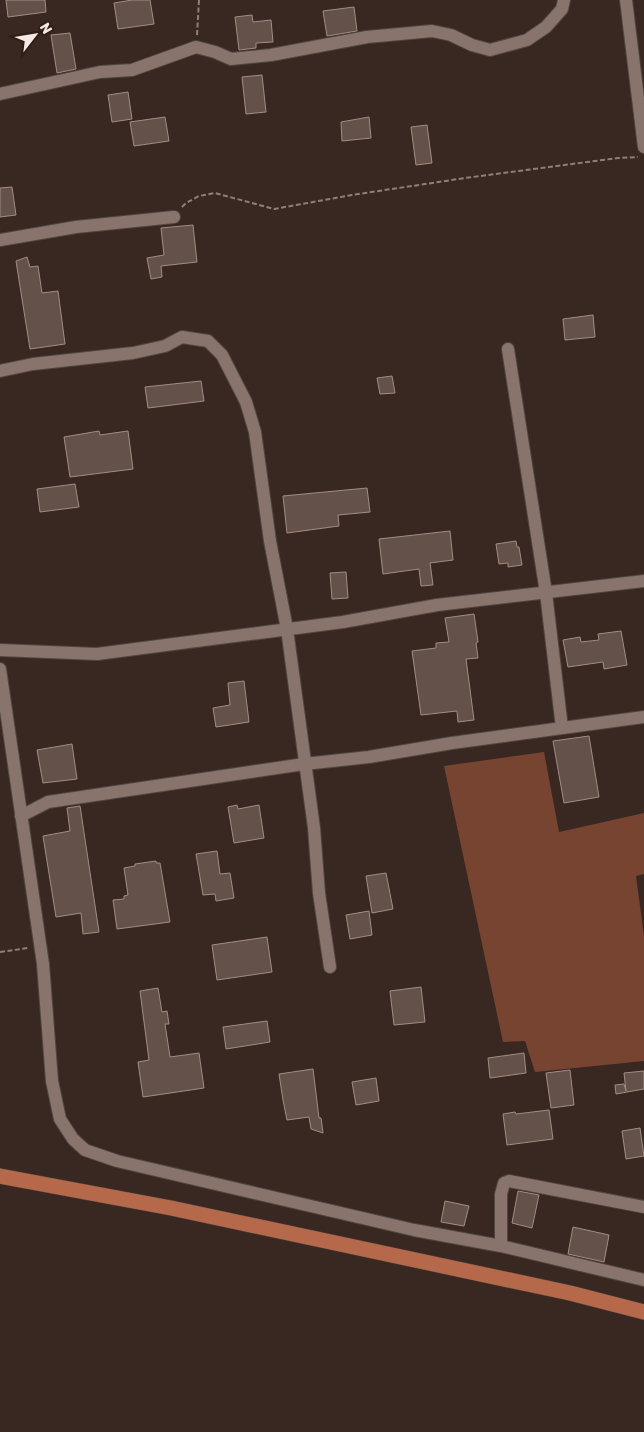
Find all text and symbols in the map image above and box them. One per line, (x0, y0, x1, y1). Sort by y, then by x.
north arrow (10, 10, 60, 60)
text: N (36, 20, 56, 37)

